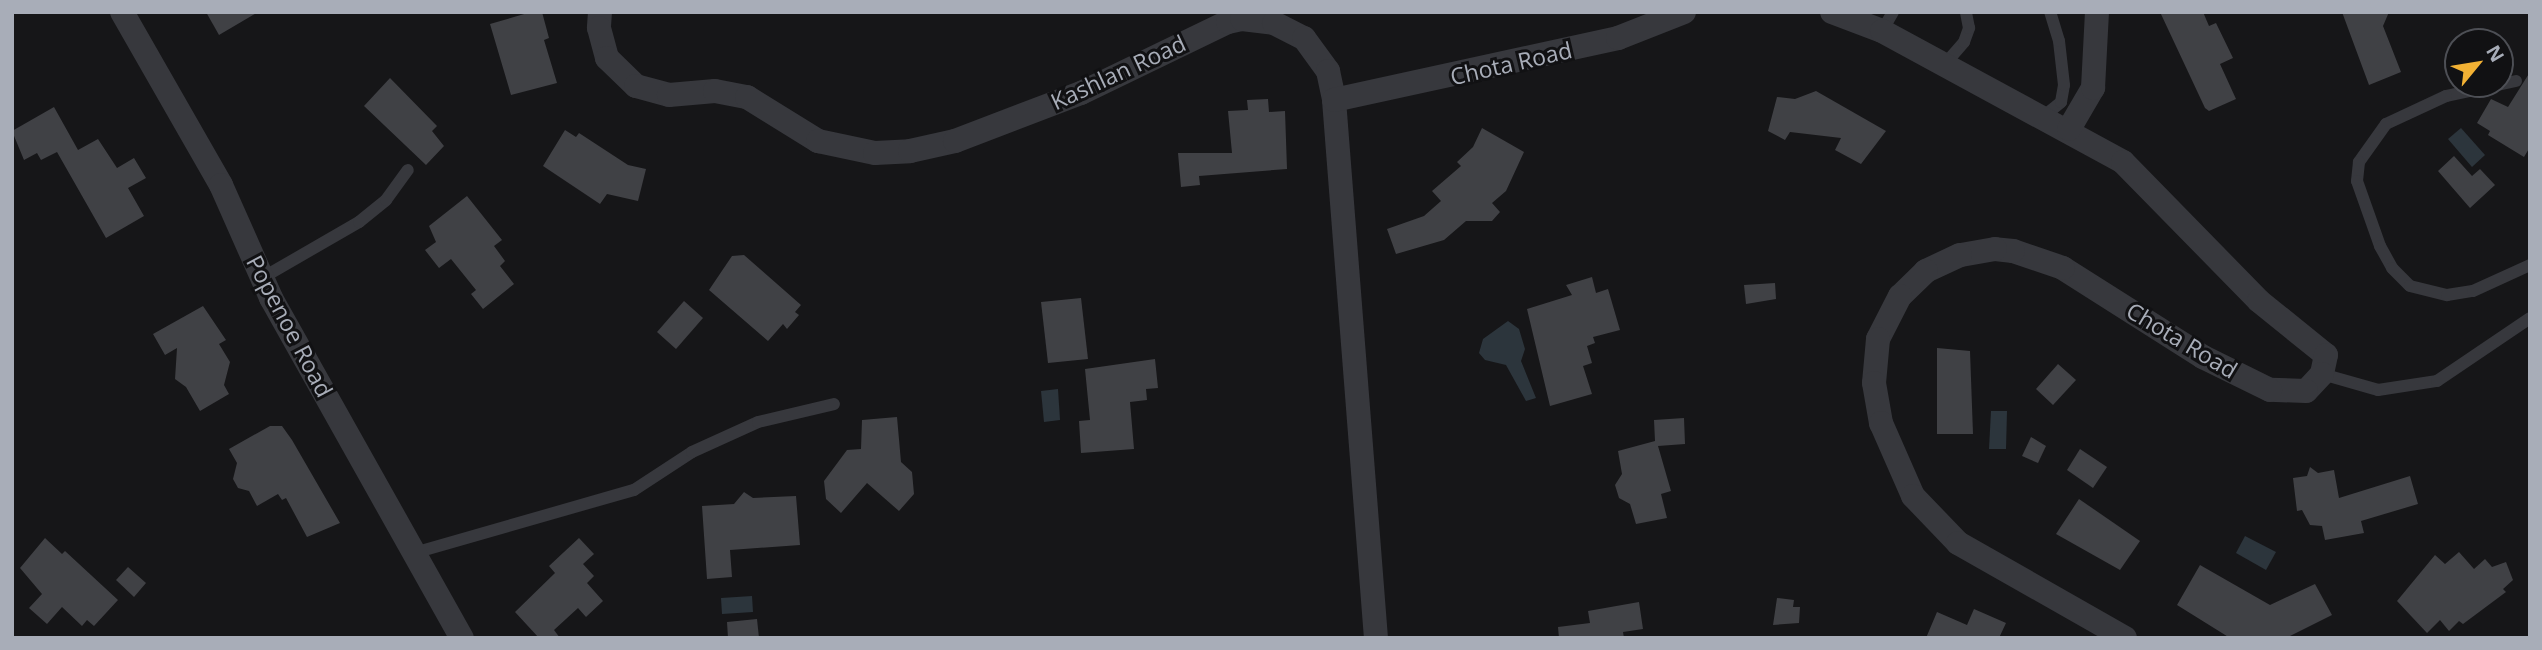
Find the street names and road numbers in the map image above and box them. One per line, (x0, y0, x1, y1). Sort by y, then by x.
street label: Kashlan Road (1046, 29, 1190, 115)
street label: Chota Road (1447, 36, 1575, 90)
street label: Popenoe Road (241, 250, 339, 402)
street label: Chota Road (2122, 296, 2242, 384)

